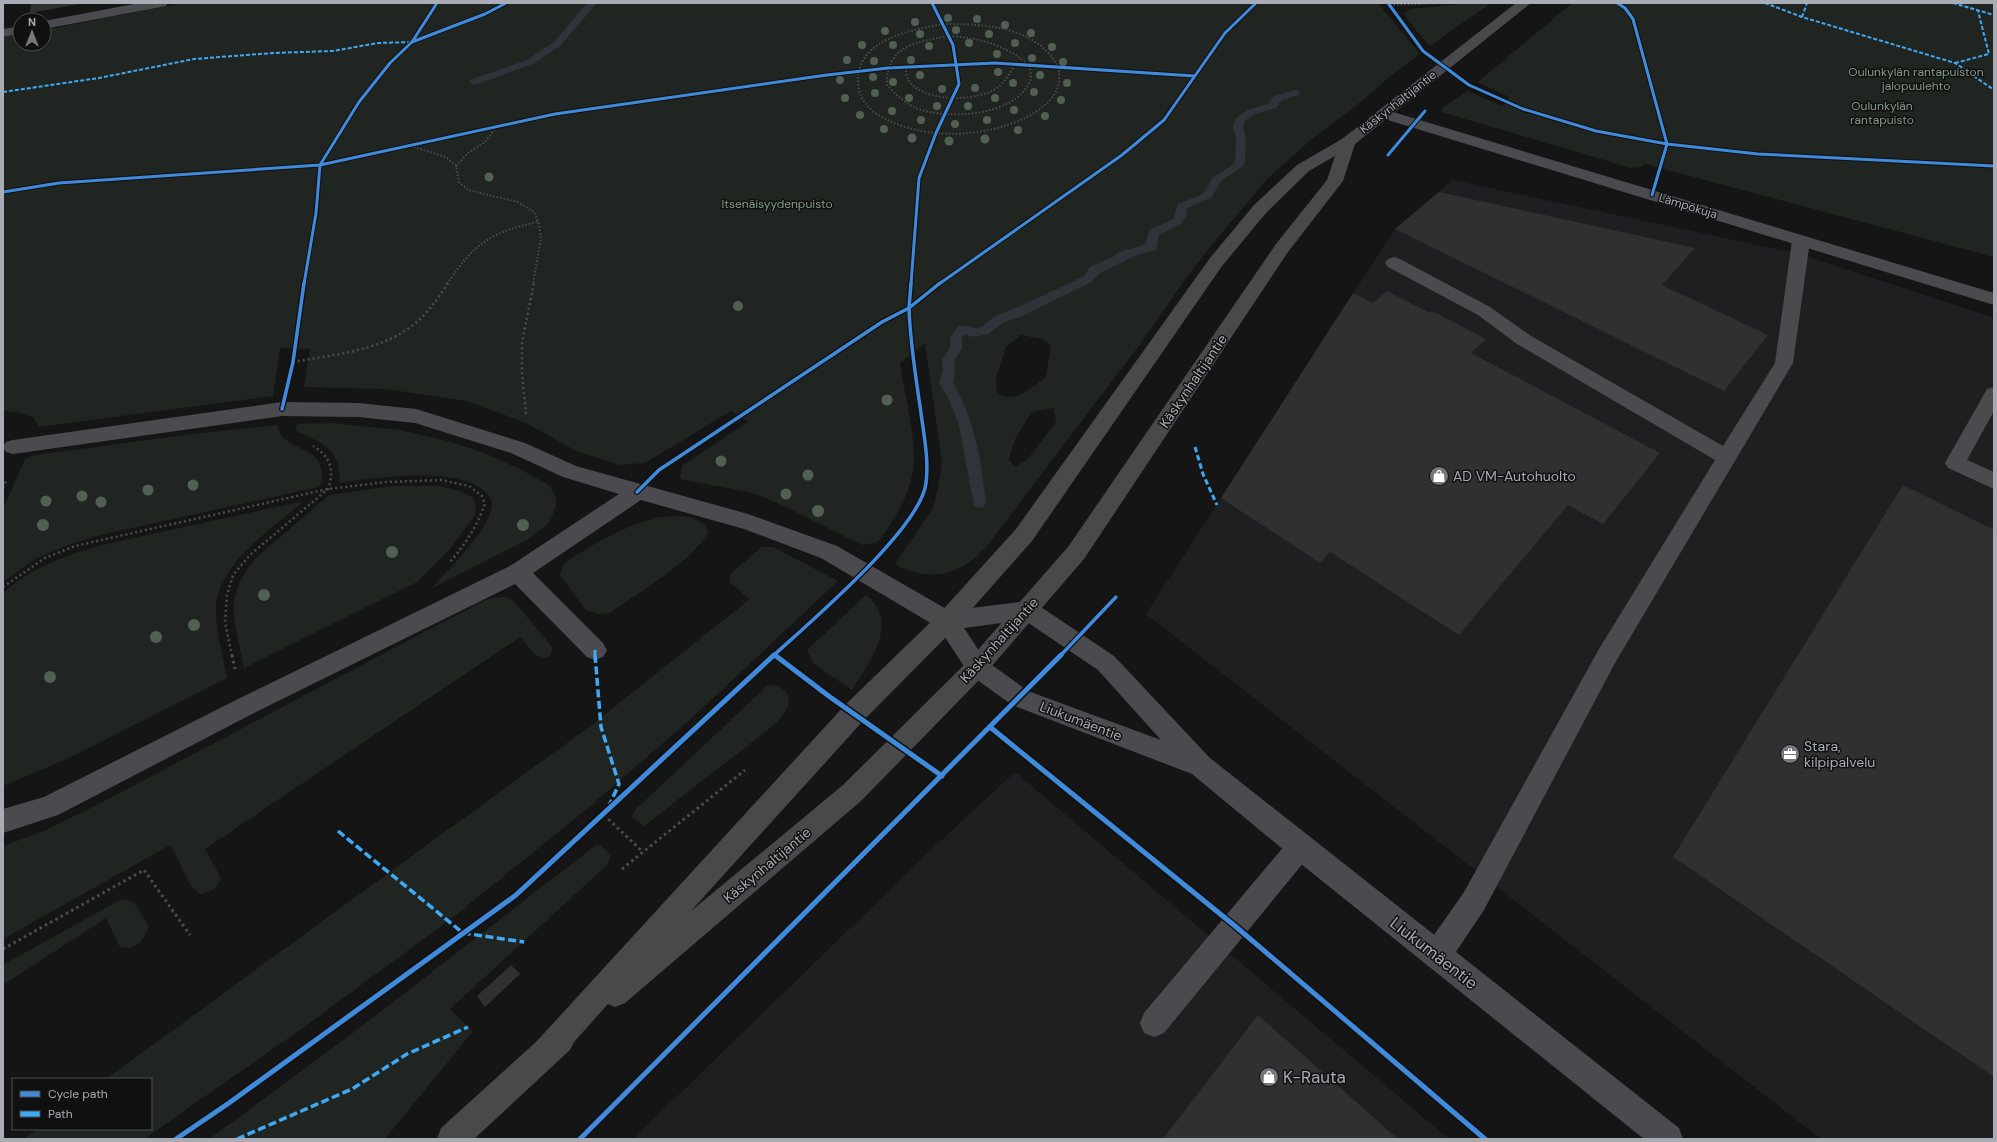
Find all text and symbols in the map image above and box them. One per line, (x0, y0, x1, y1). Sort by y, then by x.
north arrow (12, 12, 52, 52)
text: N (28, 15, 36, 29)
park label: Oulunkylän rantapuiston jalopuulehto (1848, 64, 1984, 94)
street label: Käskynhaltijantie (1356, 67, 1440, 137)
park label: Oulunkylän rantapuisto (1850, 98, 1914, 128)
street label: Lämpökuja (1657, 189, 1719, 223)
park label: Itsenäisyydenpuisto (721, 196, 833, 212)
street label: Käskynhaltijantie (1155, 331, 1231, 431)
shop icon: AD VM-Autohuolto (1428, 465, 1450, 487)
place label: AD VM-Autohuolto (1453, 467, 1576, 485)
street label: Käskynhaltijantie (956, 593, 1042, 686)
street label: Liukumäentie (1037, 697, 1125, 745)
place label: Stara, kilpipalvelu (1804, 737, 1875, 771)
office icon: Stara, kilpipalvelu (1779, 743, 1801, 765)
street label: Käskynhaltijantie (720, 823, 815, 907)
street label: Liukumäentie (1386, 912, 1482, 994)
shop icon: K-Rauta (1258, 1066, 1280, 1088)
place label: K-Rauta (1283, 1066, 1346, 1088)
legend (12, 1078, 152, 1130)
text: Cycle path (48, 1086, 108, 1102)
text: Path (48, 1106, 73, 1122)

